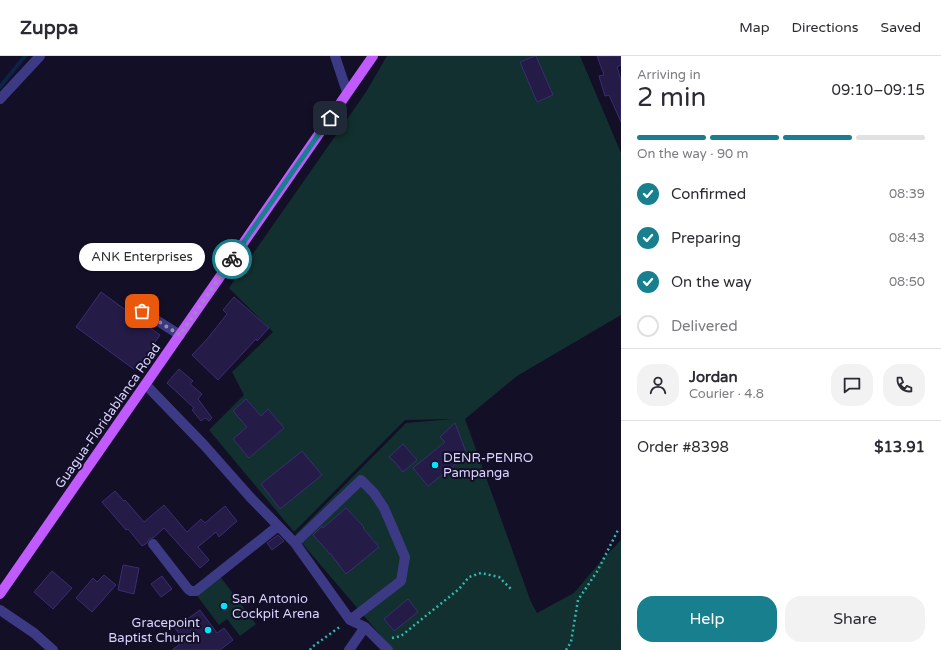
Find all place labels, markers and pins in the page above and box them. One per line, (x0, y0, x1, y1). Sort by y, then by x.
pin (313, 101, 347, 135)
callout: ANK Enterprises (79, 243, 205, 271)
pin (125, 294, 159, 328)
place label: DENR-PENRO Pampanga (443, 450, 533, 481)
marker: DENR-PENRO Pampanga (430, 460, 440, 470)
place label: San Antonio Cockpit Arena (232, 591, 320, 622)
marker: San Antonio Cockpit Arena (219, 601, 229, 611)
place label: Gracepoint Baptist Church (108, 615, 200, 646)
marker: Gracepoint Baptist Church (203, 625, 213, 635)

